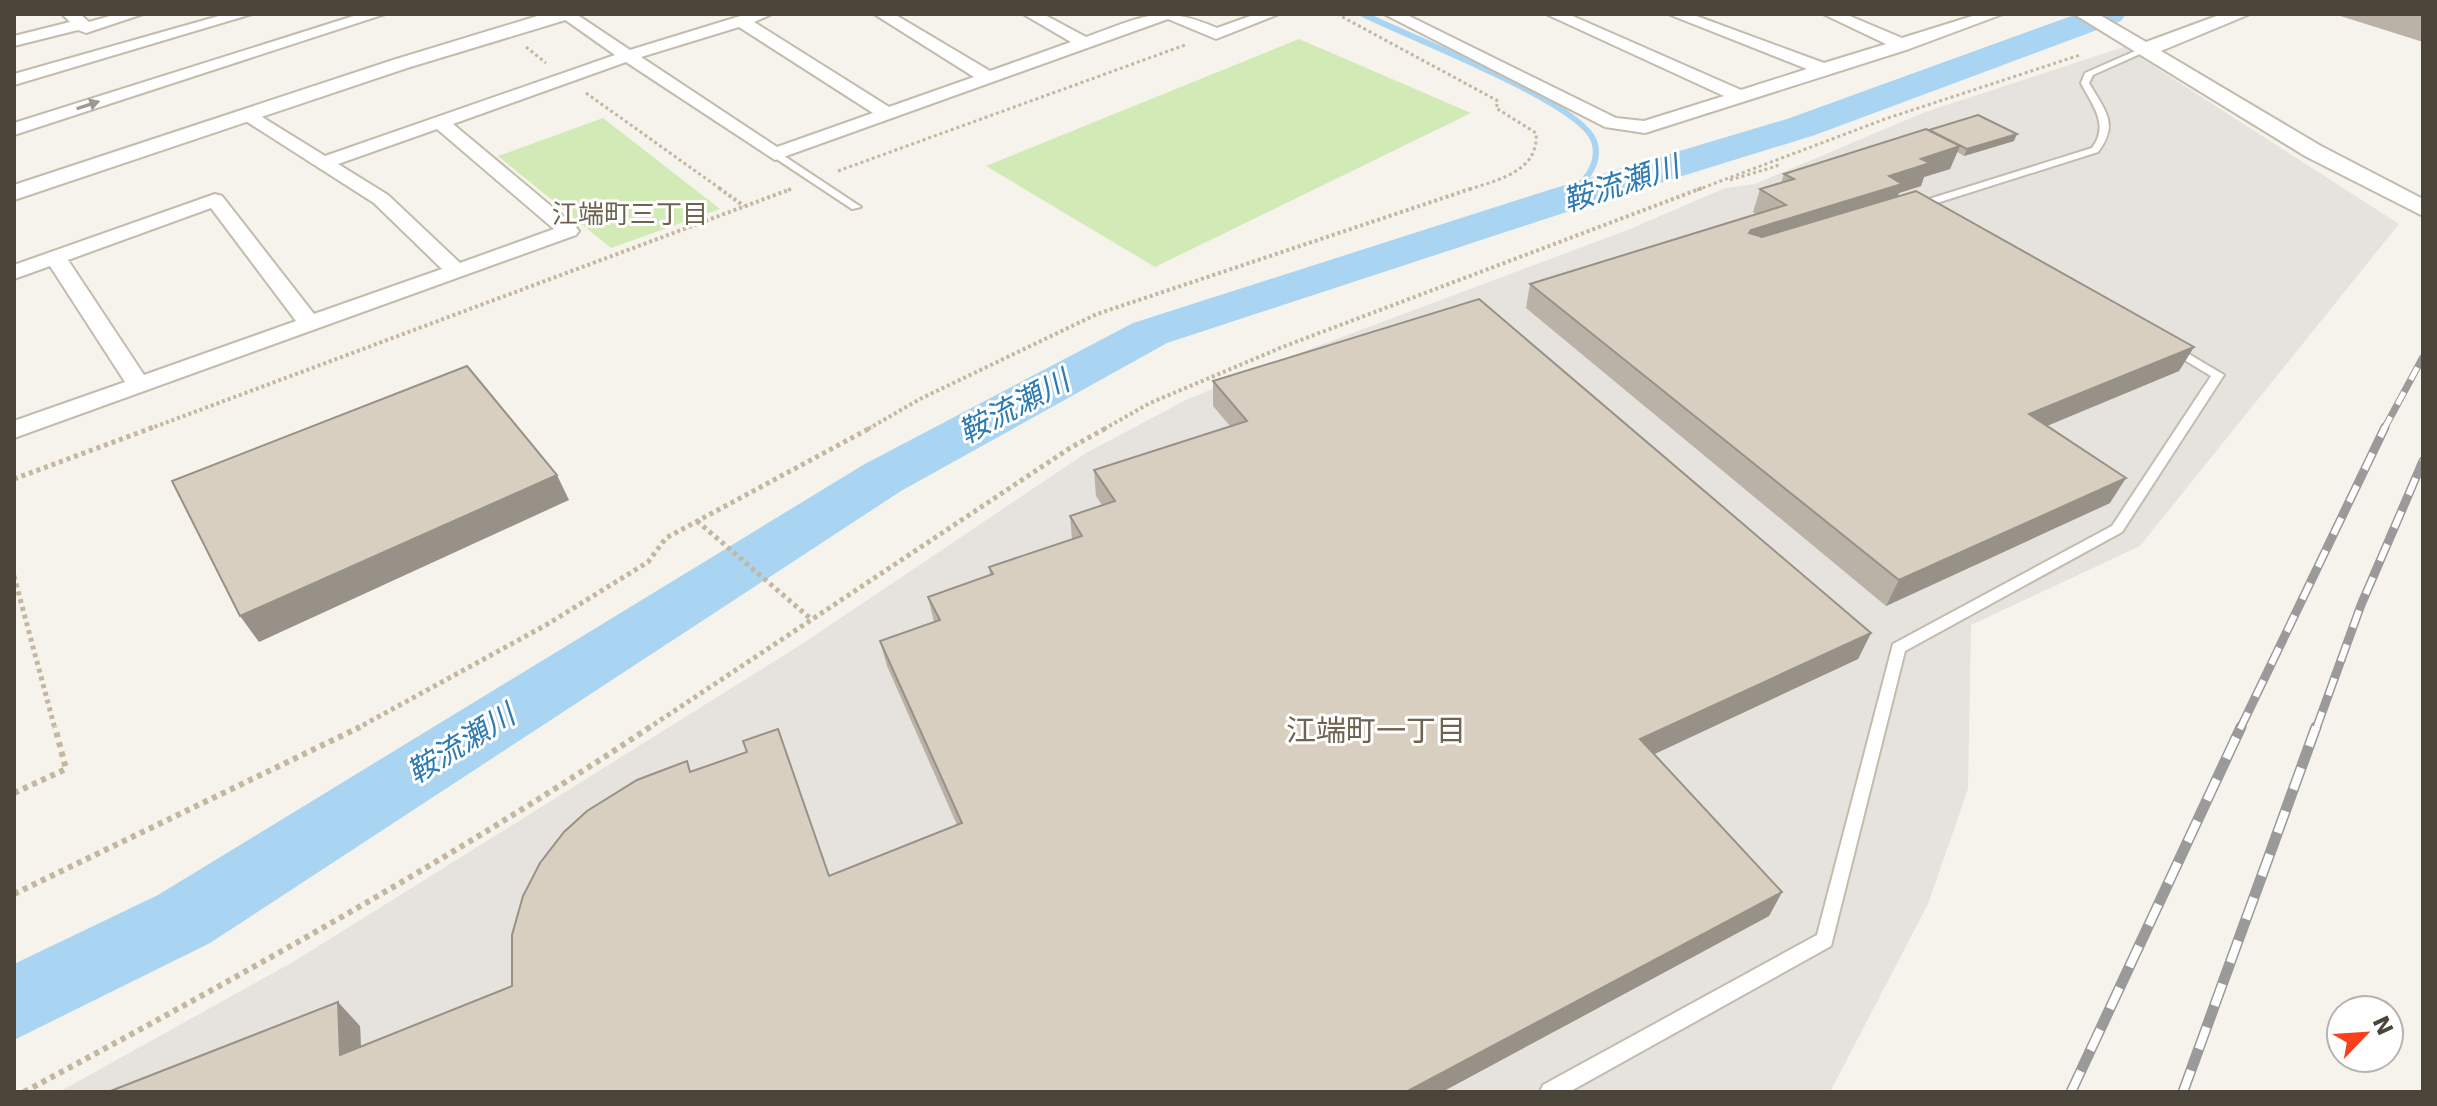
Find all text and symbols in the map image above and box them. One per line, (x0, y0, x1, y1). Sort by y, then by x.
one-way arrow (77, 99, 101, 111)
water label: 鞍流瀬川 (1558, 147, 1686, 219)
district label: 江端町三丁目 (552, 199, 708, 229)
water label: 鞍流瀬川 (953, 362, 1078, 450)
water label: 鞍流瀬川 (401, 695, 523, 790)
district label: 江端町一丁目 (1286, 713, 1466, 748)
north arrow (2325, 994, 2405, 1074)
text: N (2367, 1012, 2398, 1039)

